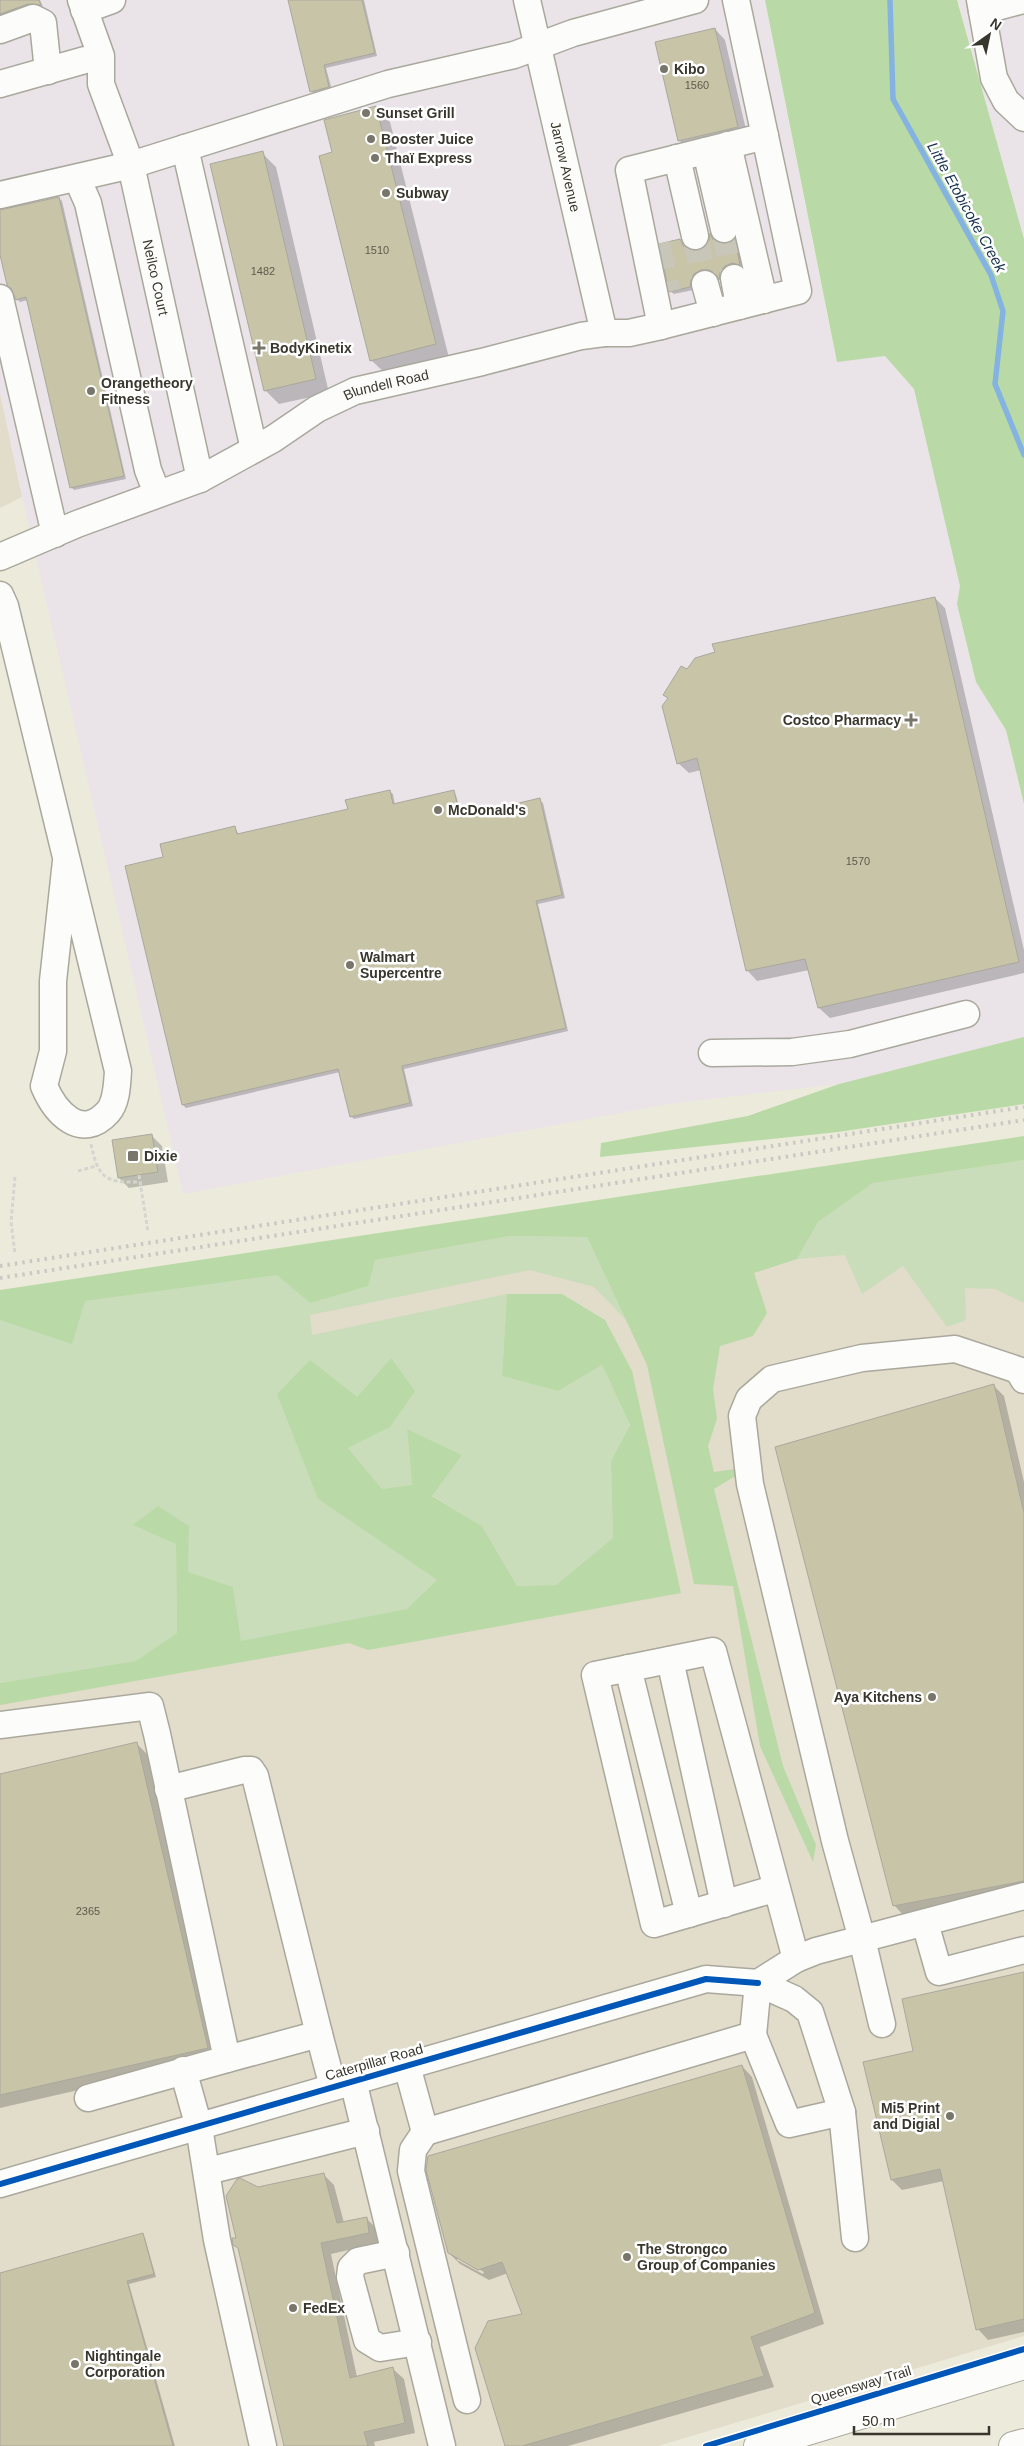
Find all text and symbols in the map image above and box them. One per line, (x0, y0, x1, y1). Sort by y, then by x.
north arrow (964, 10, 1014, 60)
text: N (987, 15, 1005, 34)
place label: Kibo (674, 61, 705, 77)
marker: Kibo (658, 63, 670, 75)
house number: 1560 (685, 79, 709, 91)
place label: Sunset Grill (376, 105, 455, 121)
marker: Sunset Grill (360, 107, 372, 119)
street label: Jarrow Avenue (547, 120, 584, 214)
place label: Booster Juice (381, 131, 474, 147)
marker: Booster Juice (365, 133, 377, 145)
water label: Little Etobicoke Creek (924, 139, 1011, 276)
place label: Thaï Express (385, 150, 472, 166)
marker: Thaï Express (369, 152, 381, 164)
place label: Subway (396, 185, 449, 201)
marker: Subway (380, 187, 392, 199)
street label: Neilco Court (140, 238, 172, 317)
house number: 1510 (365, 244, 389, 256)
house number: 1482 (251, 265, 275, 277)
place label: BodyKinetix (270, 340, 352, 356)
marker: BodyKinetix (252, 341, 266, 355)
street label: Blundell Road (341, 366, 430, 403)
place label: Orangetheory Fitness (101, 375, 193, 407)
marker: Orangetheory Fitness (85, 385, 97, 397)
place label: Costco Pharmacy (783, 712, 901, 728)
marker: Costco Pharmacy (905, 714, 917, 726)
place label: McDonald's (448, 802, 526, 818)
marker: McDonald's (432, 804, 444, 816)
house number: 1570 (846, 855, 870, 867)
place label: Walmart Supercentre (360, 949, 442, 981)
marker: Walmart Supercentre (344, 959, 356, 971)
place label: Dixie (144, 1148, 178, 1164)
marker: Dixie (126, 1149, 140, 1163)
place label: Aya Kitchens (834, 1689, 922, 1705)
marker: Aya Kitchens (926, 1691, 938, 1703)
house number: 2365 (76, 1905, 100, 1917)
street label: Caterpillar Road (323, 2040, 425, 2084)
place label: Mi5 Print and Digial (873, 2100, 940, 2132)
marker: Mi5 Print and Digial (944, 2110, 956, 2122)
place label: The Strongco Group of Companies (637, 2241, 776, 2273)
marker: The Strongco Group of Companies (621, 2251, 633, 2263)
place label: FedEx (303, 2300, 345, 2316)
marker: FedEx (287, 2302, 299, 2314)
place label: Nightingale Corporation (85, 2348, 165, 2380)
marker: Nightingale Corporation (69, 2358, 81, 2370)
street label: Queensway Trail (809, 2362, 913, 2408)
scale bar (854, 2404, 989, 2436)
text: 50 m (862, 2412, 895, 2429)

